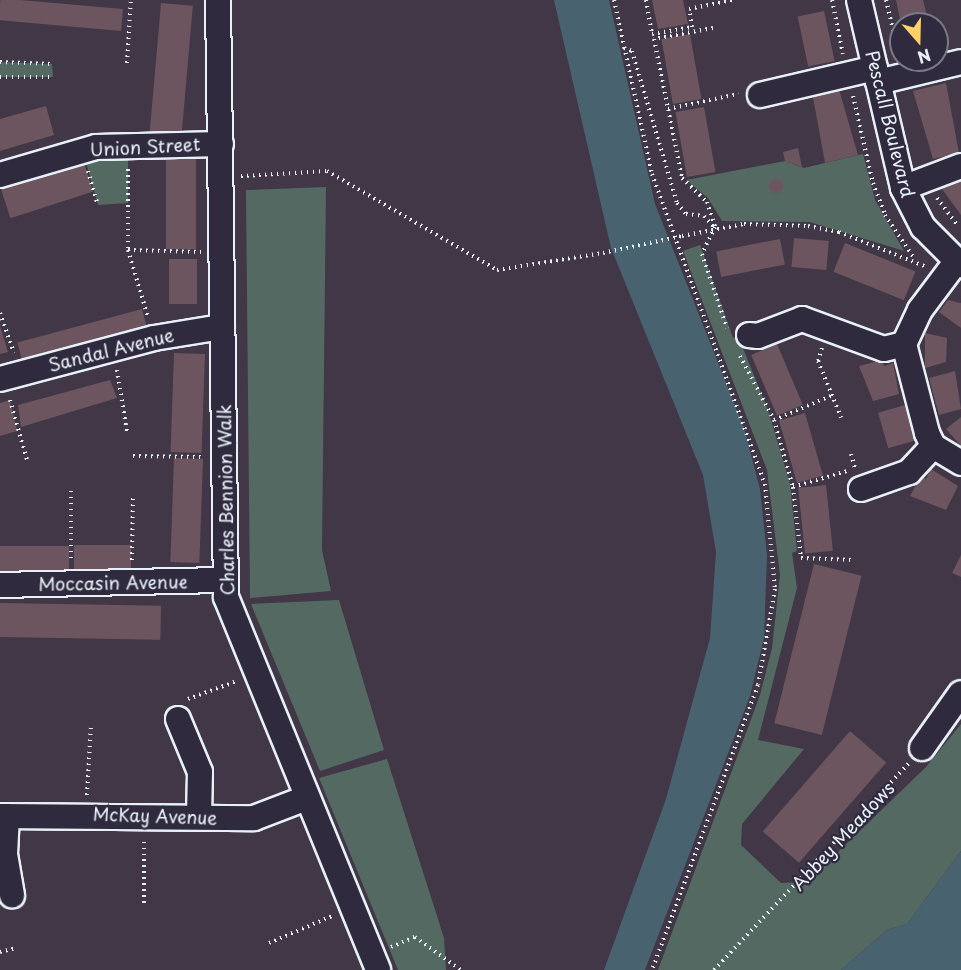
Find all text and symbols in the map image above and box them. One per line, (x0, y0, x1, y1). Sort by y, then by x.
north arrow (889, 12, 949, 72)
text: N (914, 44, 935, 70)
street label: Pescall Boulevard (861, 48, 919, 200)
street label: Union Street (89, 133, 201, 161)
street label: Sandal Avenue (46, 324, 176, 376)
street label: Charles Bennion Walk (214, 403, 238, 597)
street label: Moccasin Avenue (38, 571, 188, 595)
street label: Abbey Meadows (787, 777, 899, 895)
street label: McKay Avenue (92, 803, 218, 829)

